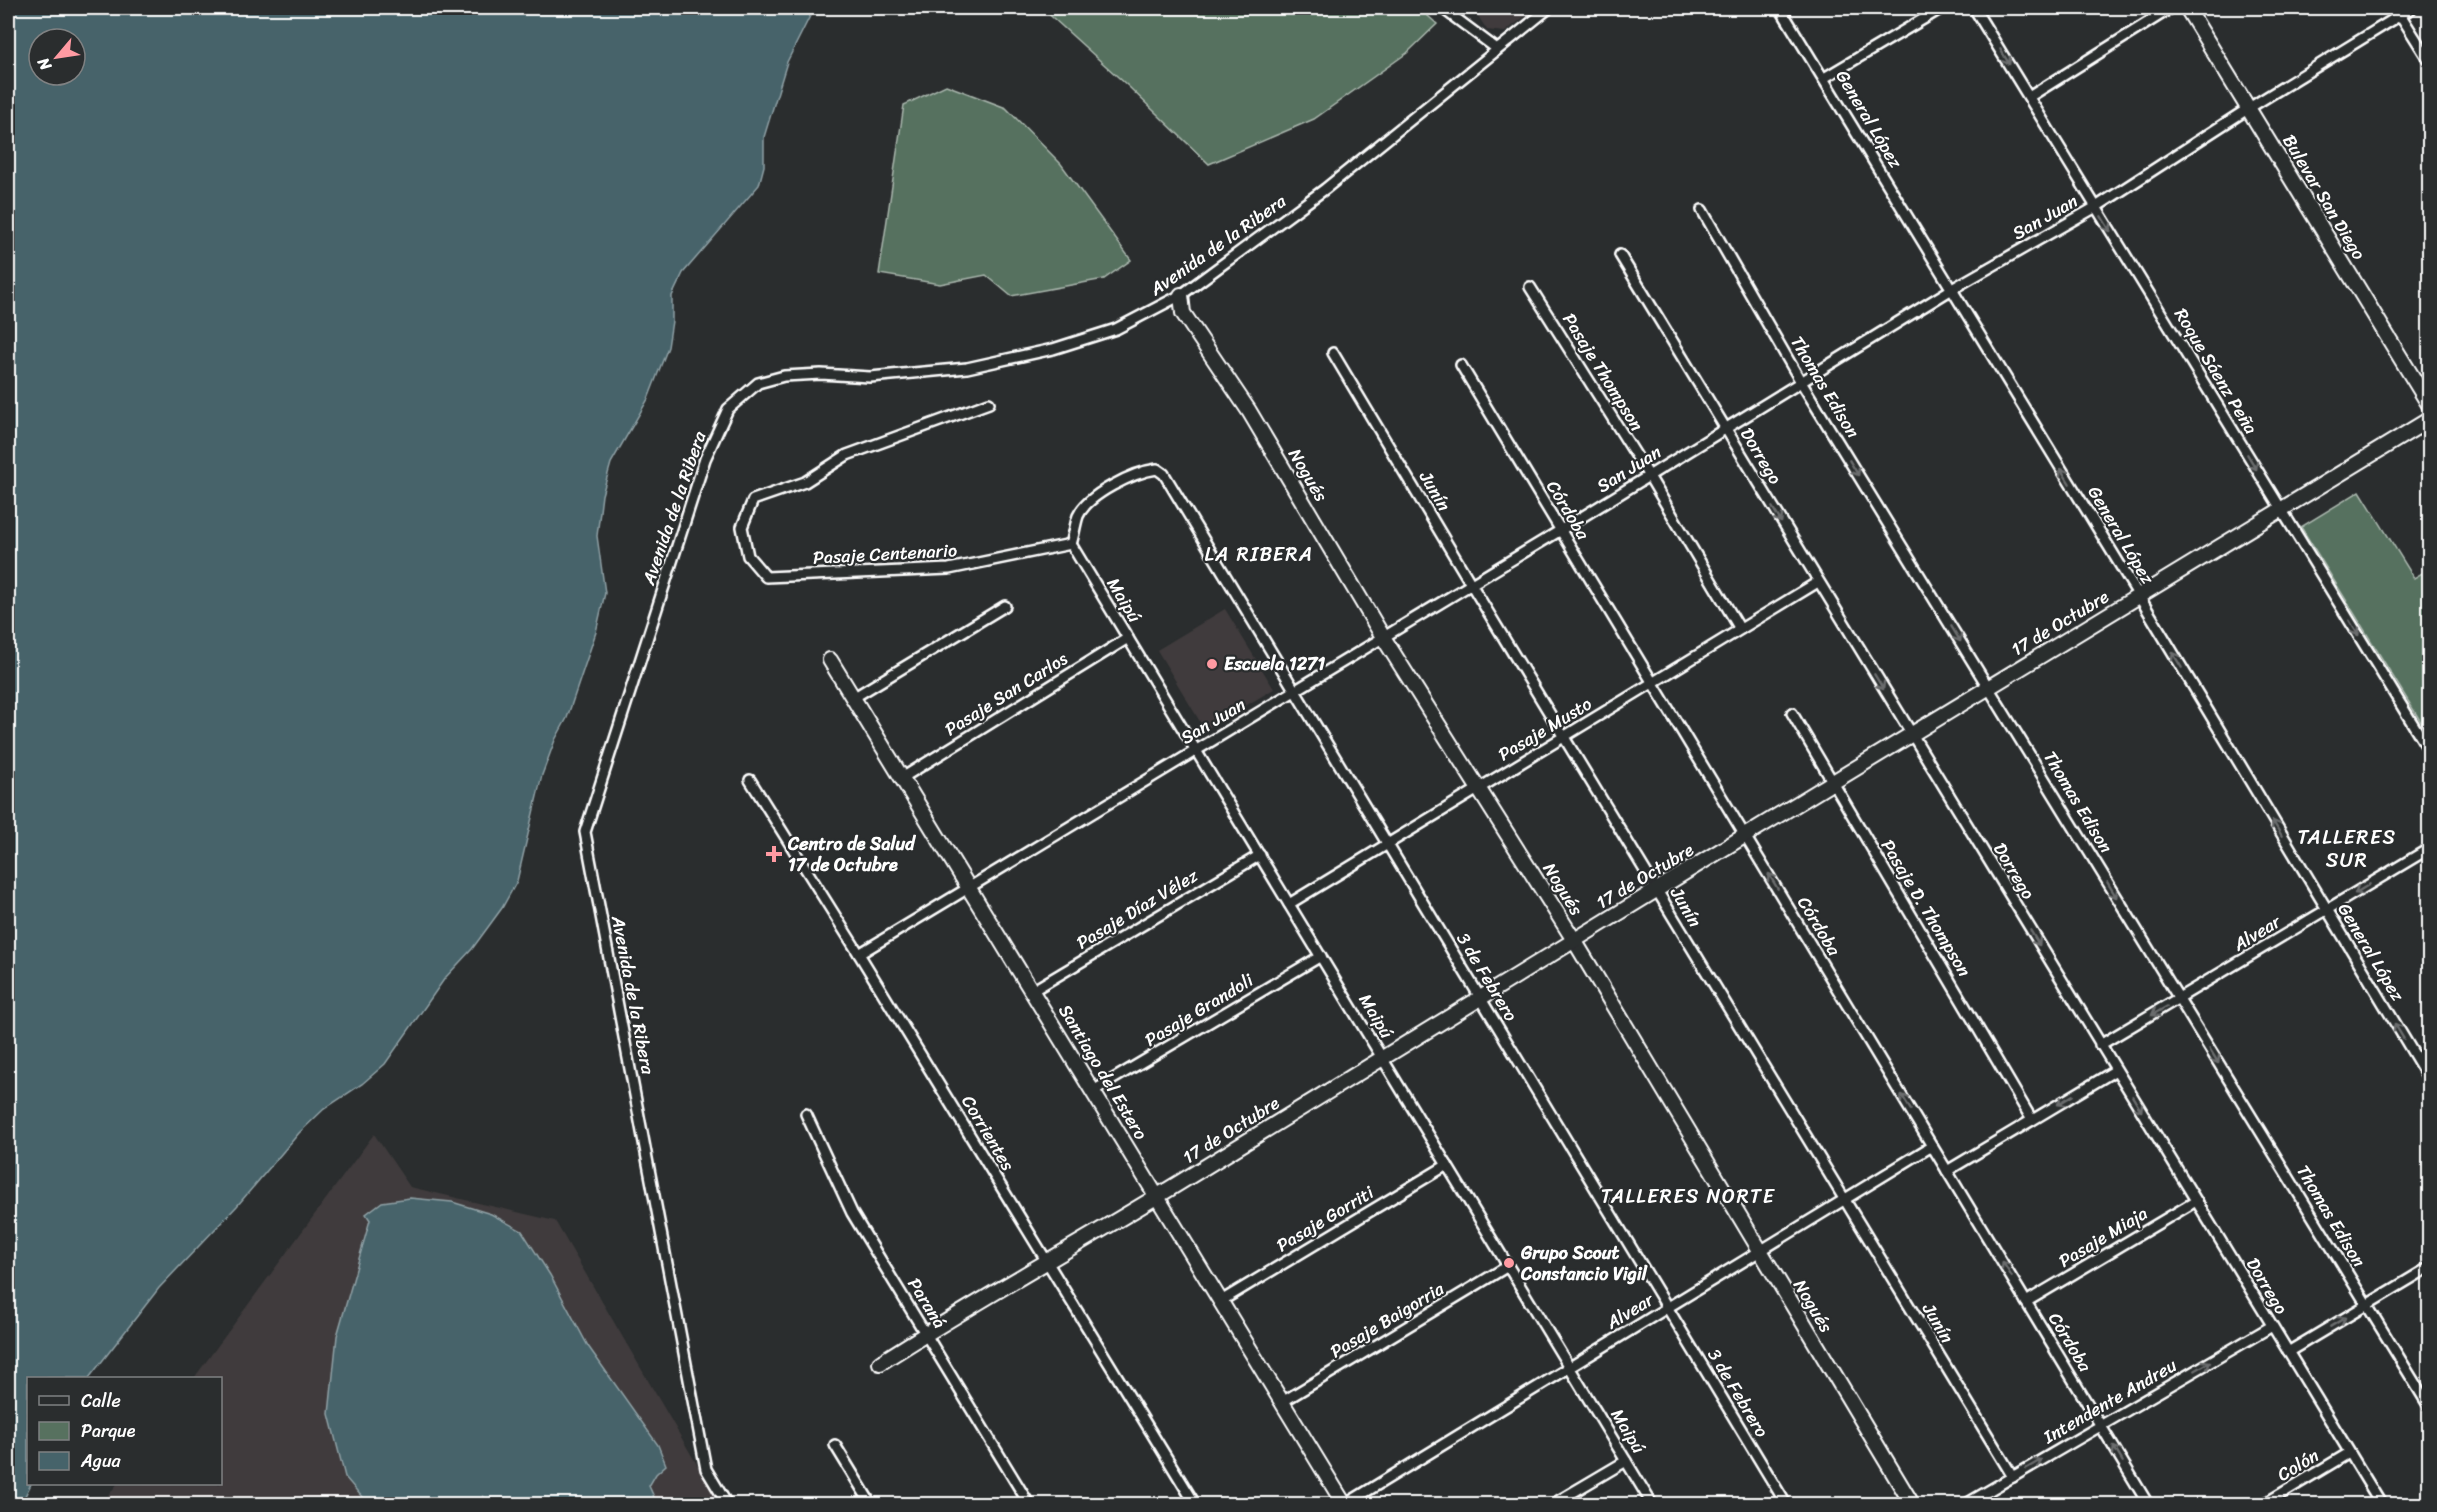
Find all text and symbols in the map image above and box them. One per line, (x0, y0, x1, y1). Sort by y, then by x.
north arrow (27, 27, 87, 87)
one-way arrow (1999, 48, 2011, 65)
text: N (29, 51, 60, 77)
street label: General López (1827, 63, 1911, 175)
street label: Bulevar San Diego (2274, 128, 2374, 266)
street label: Avenida de la Ribera (1142, 185, 1294, 305)
street label: San Juan (2006, 185, 2084, 249)
one-way arrow (2101, 215, 2113, 232)
street label: Roque Sáenz Peña (2166, 302, 2266, 440)
street label: Pasaje Thompson (1554, 306, 1652, 438)
street label: Thomas Edison (1782, 329, 1868, 445)
street label: Dorrego (1731, 421, 1791, 491)
street label: Avenida de la Ribera (632, 426, 716, 590)
street label: San Juan (1590, 436, 1668, 502)
street label: Nogués (1279, 442, 1337, 509)
one-way arrow (2246, 453, 2258, 470)
one-way arrow (1848, 459, 1860, 476)
street label: Junín (1410, 464, 1460, 518)
one-way arrow (2059, 468, 2071, 485)
street label: Córdoba (1538, 474, 1599, 547)
street label: General López (2079, 479, 2163, 591)
one-way arrow (1772, 506, 1784, 523)
street label: Pasaje Centenario (812, 534, 958, 574)
district label: LA RIBERA (1204, 537, 1314, 572)
street label: Maipú (1098, 571, 1150, 629)
street label: 17 de Octubre (2005, 581, 2115, 665)
one-way arrow (2348, 619, 2360, 636)
one-way arrow (1950, 625, 1962, 642)
street label: Pasaje San Carlos (938, 643, 1075, 745)
place label: Escuela 1271 (1224, 648, 1325, 680)
one-way arrow (2171, 652, 2183, 669)
marker: Escuela 1271 (1205, 657, 1219, 671)
one-way arrow (1873, 673, 1885, 690)
street label: Pasaje Musto (1492, 688, 1598, 770)
street label: San Juan (1174, 689, 1252, 753)
street label: Thomas Edison (2035, 744, 2121, 860)
one-way arrow (2271, 820, 2283, 837)
district label: TALLERES SUR (2297, 820, 2397, 878)
place label: Centro de Salud 17 de Octubre (787, 828, 916, 881)
street label: Pasaje D. Thompson (1872, 833, 1980, 983)
street label: 17 de Octubre (1590, 834, 1700, 918)
street label: Dorrego (1984, 836, 2044, 906)
marker: Centro de Salud 17 de Octubre (765, 845, 783, 863)
street label: Nogués (1534, 856, 1592, 923)
street label: Pasaje Díaz Vélez (1070, 860, 1204, 958)
one-way arrow (1766, 873, 1778, 890)
street label: Junín (1661, 880, 1711, 934)
one-way arrow (2107, 881, 2119, 898)
one-way arrow (2354, 884, 2371, 896)
street label: Córdoba (1789, 890, 1850, 963)
street label: General López (2329, 896, 2413, 1008)
street label: Alvear (2226, 905, 2288, 960)
street label: Avenida de la Ribera (602, 912, 664, 1078)
street label: 3 de Febrero (1448, 926, 1526, 1028)
one-way arrow (2029, 929, 2041, 946)
street label: Pasaje Grandoli (1138, 964, 1261, 1055)
street label: Maipú (1350, 987, 1402, 1045)
street label: Santiago del Estero (1050, 998, 1156, 1146)
one-way arrow (2151, 1006, 2168, 1018)
one-way arrow (2393, 1023, 2405, 1040)
one-way arrow (2209, 1047, 2221, 1064)
street label: 17 de Octubre (1176, 1087, 1286, 1173)
street label: Corrientes (953, 1089, 1024, 1178)
one-way arrow (1899, 1094, 1911, 1111)
one-way arrow (2057, 1095, 2074, 1107)
one-way arrow (2131, 1095, 2143, 1112)
street label: Thomas Edison (2288, 1158, 2374, 1274)
street label: Pasaje Gorriti (1270, 1177, 1381, 1261)
district label: TALLERES NORTE (1601, 1179, 1776, 1214)
street label: Pasaje Miaja (2052, 1198, 2154, 1276)
place label: Grupo Scout Constancio Vigil (1520, 1237, 1648, 1290)
street label: Dorrego (2237, 1251, 2297, 1321)
marker: Grupo Scout Constancio Vigil (1502, 1256, 1516, 1270)
one-way arrow (2000, 1261, 2012, 1278)
street label: Paraná (899, 1271, 955, 1335)
street label: Pasaje Baigorria (1324, 1273, 1451, 1367)
street label: Nogués (1784, 1273, 1842, 1340)
street label: Alvear (1599, 1283, 1661, 1338)
street label: Junín (1913, 1296, 1963, 1350)
street label: Córdoba (2040, 1306, 2101, 1379)
one-way arrow (2329, 1315, 2346, 1327)
street label: 3 de Febrero (1699, 1342, 1777, 1444)
street label: Intendente Andreu (2036, 1349, 2183, 1453)
one-way arrow (2194, 1360, 2211, 1372)
legend (27, 1377, 222, 1485)
text: Calle (81, 1385, 121, 1417)
street label: Maipú (1602, 1402, 1654, 1460)
text: Parque (81, 1415, 136, 1447)
street label: Colón (2271, 1440, 2326, 1490)
text: Agua (80, 1445, 122, 1477)
one-way arrow (2112, 1446, 2124, 1463)
one-way arrow (2025, 1458, 2042, 1470)

